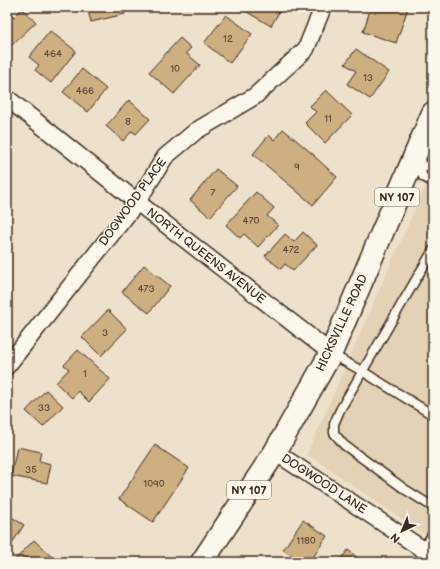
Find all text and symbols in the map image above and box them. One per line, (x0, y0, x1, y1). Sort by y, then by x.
house number: 12 (223, 33, 233, 45)
house number: 464 (44, 48, 62, 60)
house number: 10 (170, 63, 180, 75)
house number: 13 (363, 72, 373, 84)
house number: 466 (76, 85, 94, 97)
house number: 11 (324, 113, 332, 125)
house number: 8 (125, 116, 131, 128)
street label: DOGWOOD PLACE (96, 155, 170, 249)
house number: 9 (294, 161, 300, 173)
house number: 7 (211, 187, 216, 199)
road number: NY 107 (375, 188, 419, 206)
street label: NORTH QUEENS AVENUE (144, 205, 268, 307)
house number: 470 (243, 215, 260, 227)
house number: 472 (283, 244, 300, 256)
street label: HICKSVILLE ROAD (313, 272, 371, 374)
house number: 473 (137, 283, 155, 295)
house number: 3 (102, 327, 108, 339)
house number: 1 (83, 368, 87, 380)
house number: 33 (38, 402, 50, 414)
street label: DOGWOOD LANE (279, 451, 369, 517)
house number: 35 (25, 464, 37, 476)
house number: 1090 (143, 478, 165, 490)
road number: NY 107 (227, 481, 271, 499)
north arrow (382, 511, 422, 551)
text: N (388, 530, 403, 545)
house number: 1180 (296, 535, 316, 547)

